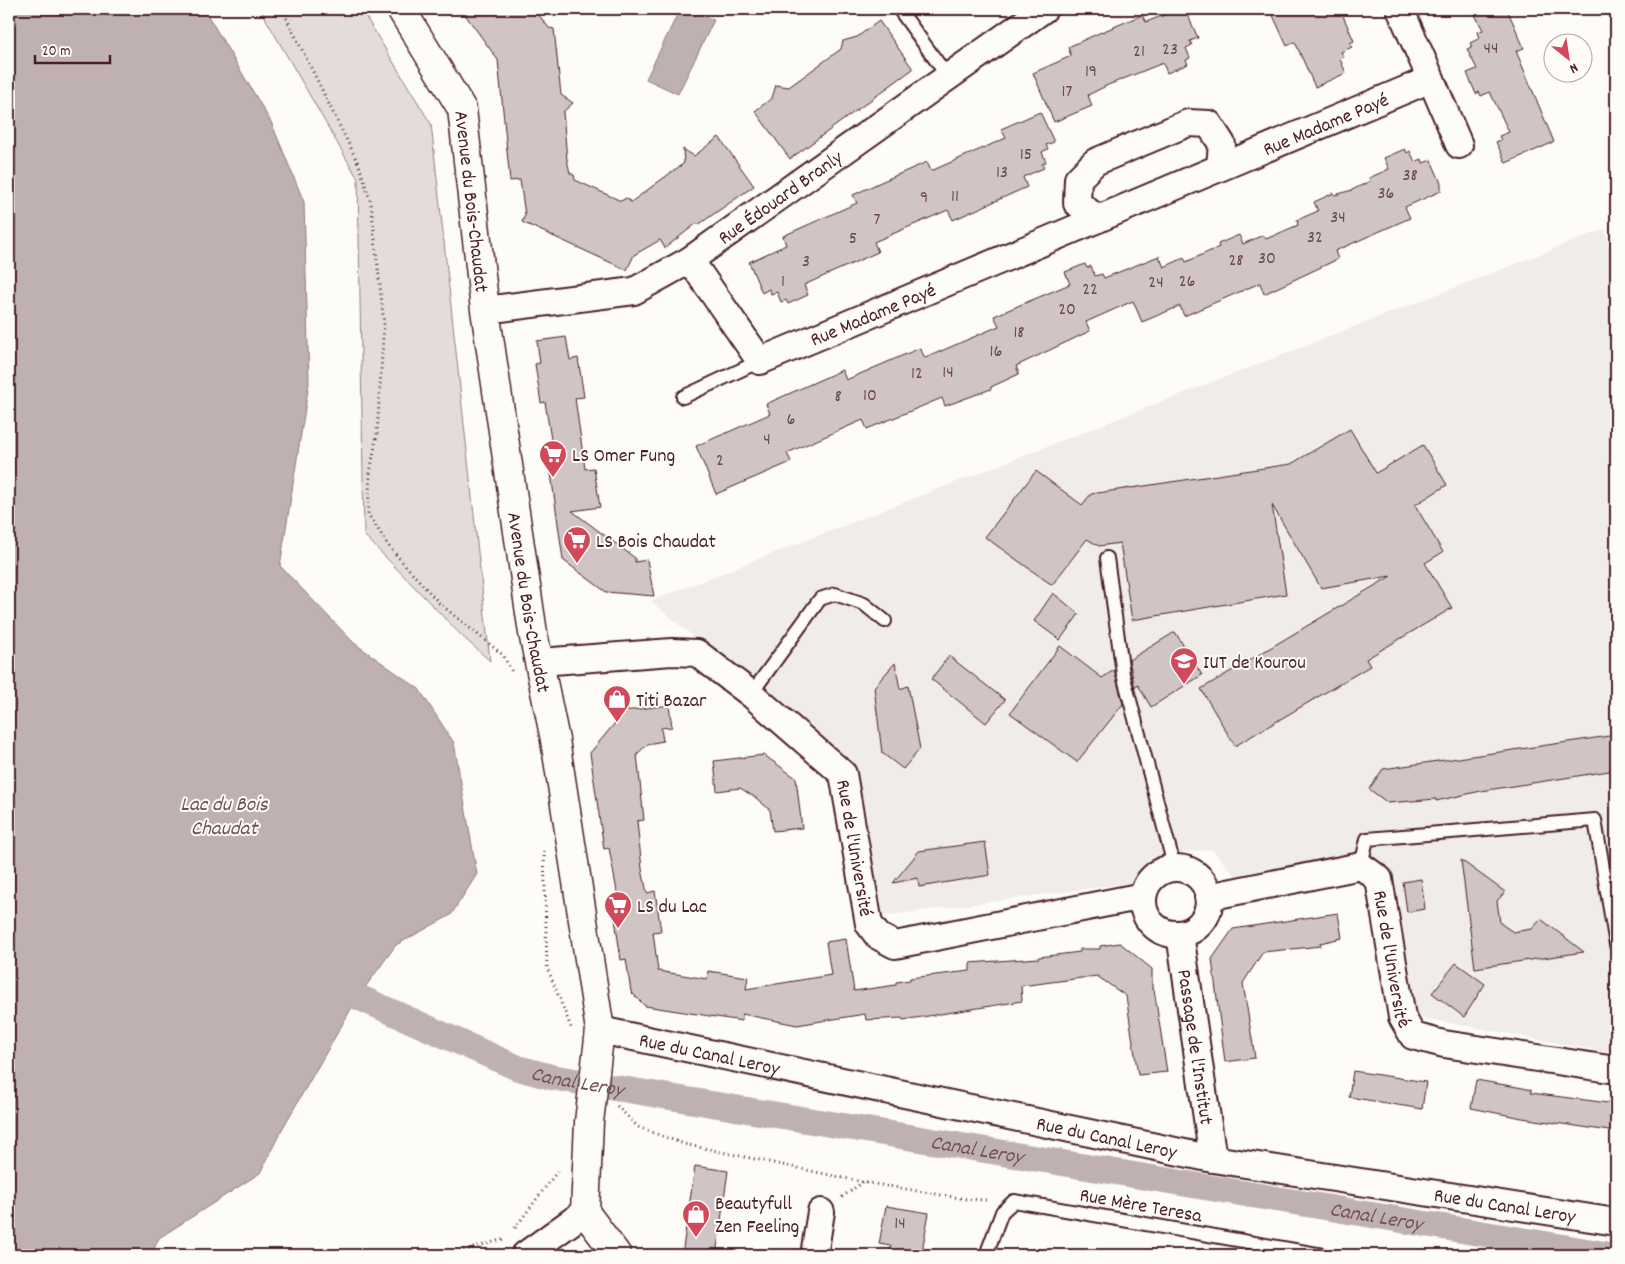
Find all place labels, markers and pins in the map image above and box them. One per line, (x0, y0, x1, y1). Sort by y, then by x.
supermarket icon: LS Omer Fung (538, 439, 568, 478)
place label: LS Omer Fung (572, 443, 675, 471)
supermarket icon: LS Bois Chaudat (562, 525, 592, 564)
place label: LS Bois Chaudat (596, 529, 716, 557)
school or university icon: IUT de Kourou (1169, 646, 1199, 685)
place label: IUT de Kourou (1203, 650, 1306, 678)
shop icon: Titi Bazar (602, 684, 632, 723)
place label: Titi Bazar (636, 688, 707, 716)
supermarket icon: LS du Lac (603, 890, 633, 929)
place label: LS du Lac (637, 894, 707, 922)
place label: Beautyfull Zen Feeling (715, 1191, 799, 1242)
shop icon: Beautyfull Zen Feeling (681, 1199, 711, 1238)

